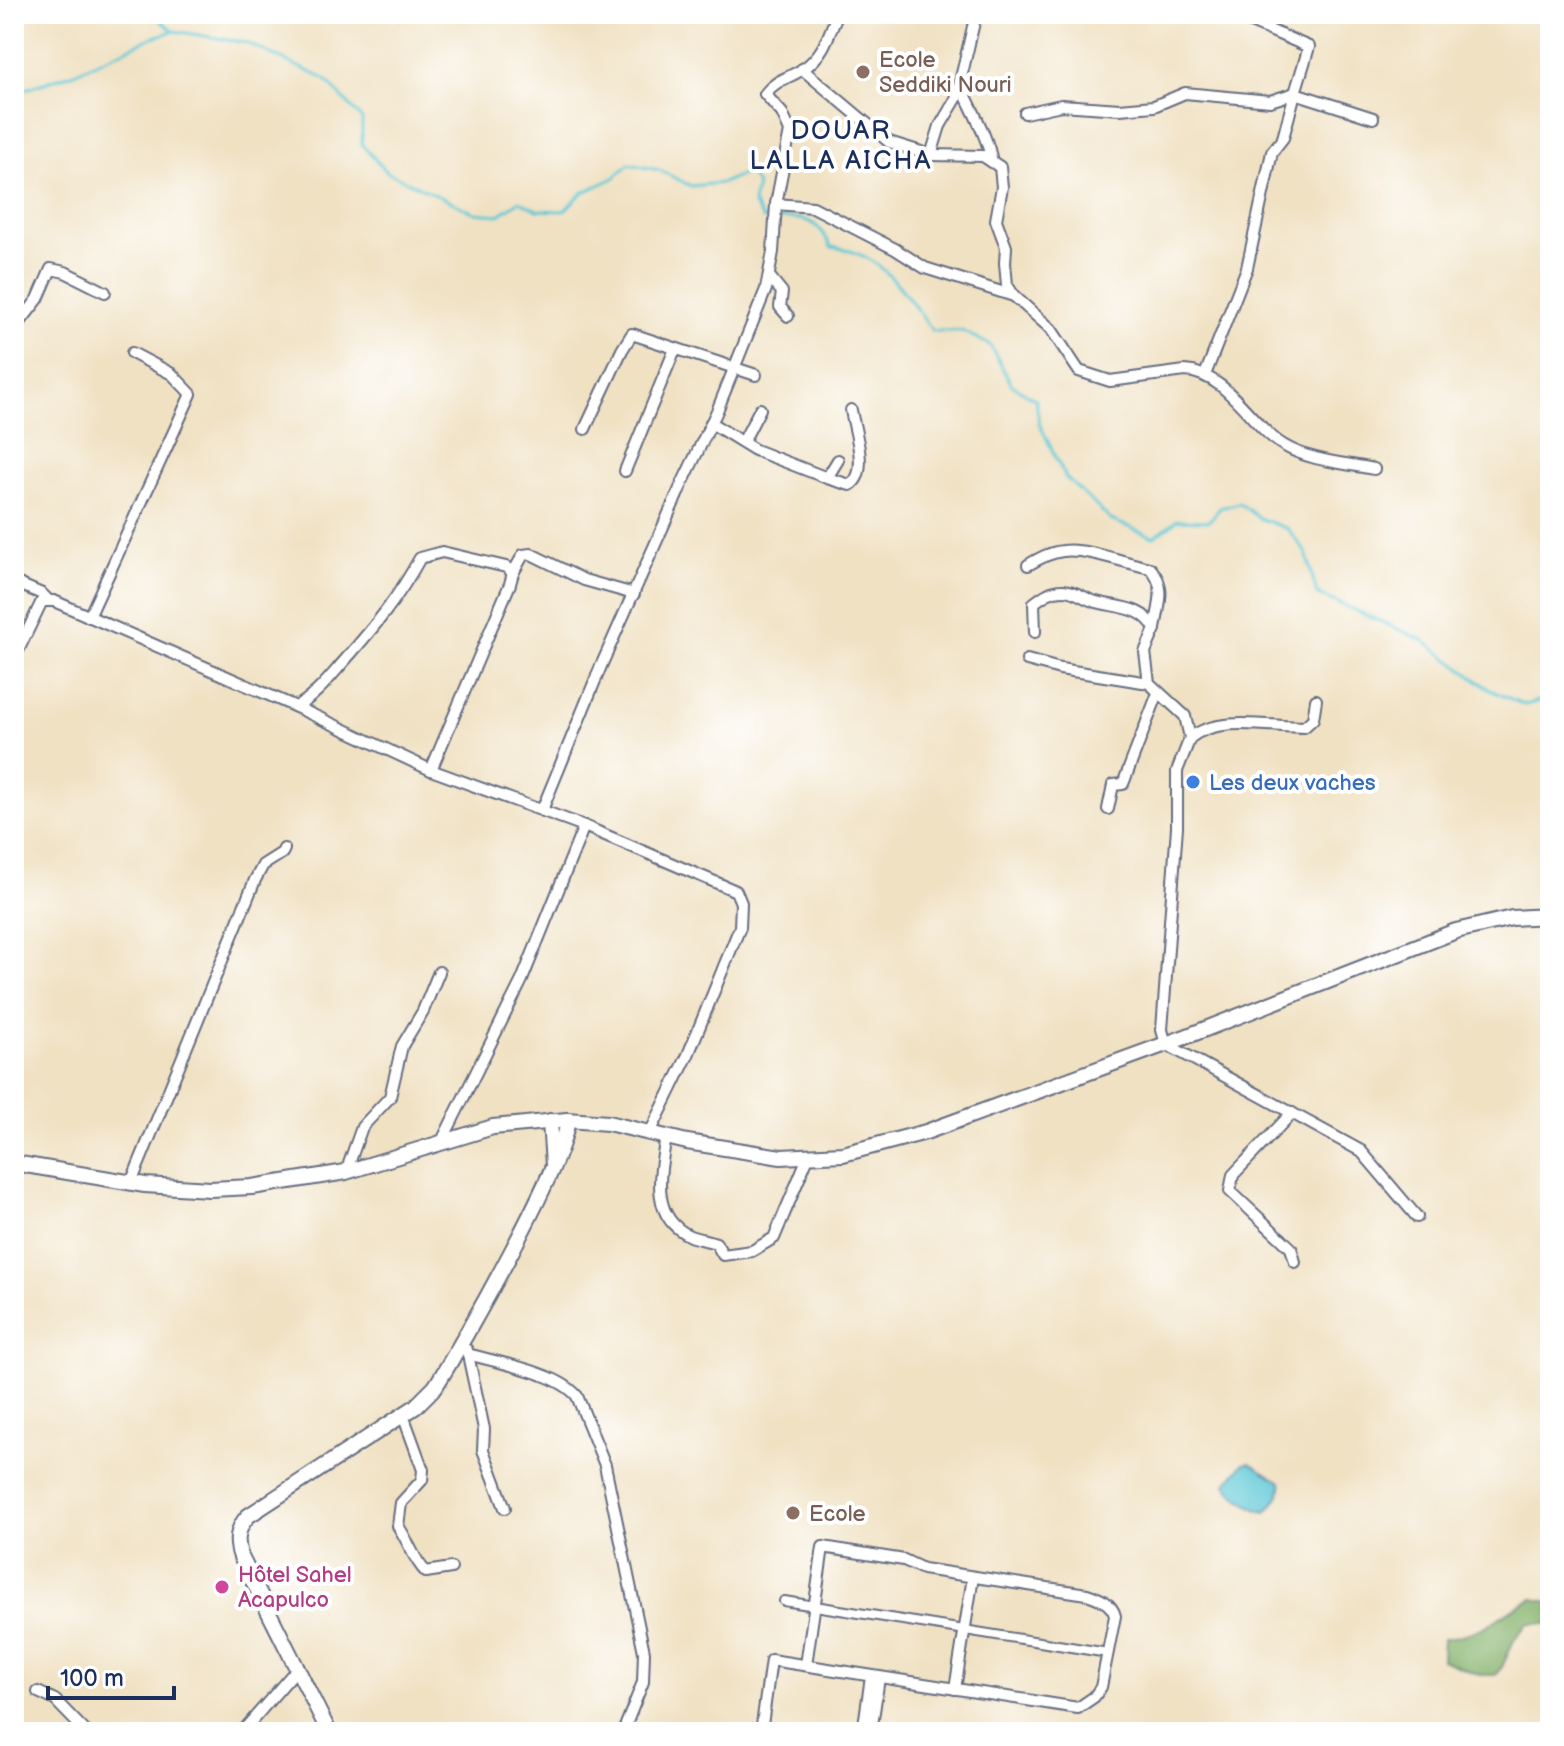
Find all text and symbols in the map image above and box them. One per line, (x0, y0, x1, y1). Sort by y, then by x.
place label: Ecole Seddiki Nouri (879, 47, 1012, 99)
marker: Ecole Seddiki Nouri (854, 63, 872, 81)
district label: DOUAR LALLA AICHA (750, 116, 932, 177)
place label: Les deux vaches (1209, 770, 1376, 797)
marker: Les deux vaches (1184, 773, 1202, 791)
place label: Ecole (809, 1501, 866, 1528)
marker: Ecole (784, 1504, 802, 1522)
place label: Hôtel Sahel Acapulco (238, 1562, 352, 1614)
marker: Hôtel Sahel Acapulco (213, 1578, 231, 1596)
scale bar (48, 1650, 174, 1700)
text: 100 m (60, 1664, 124, 1693)

